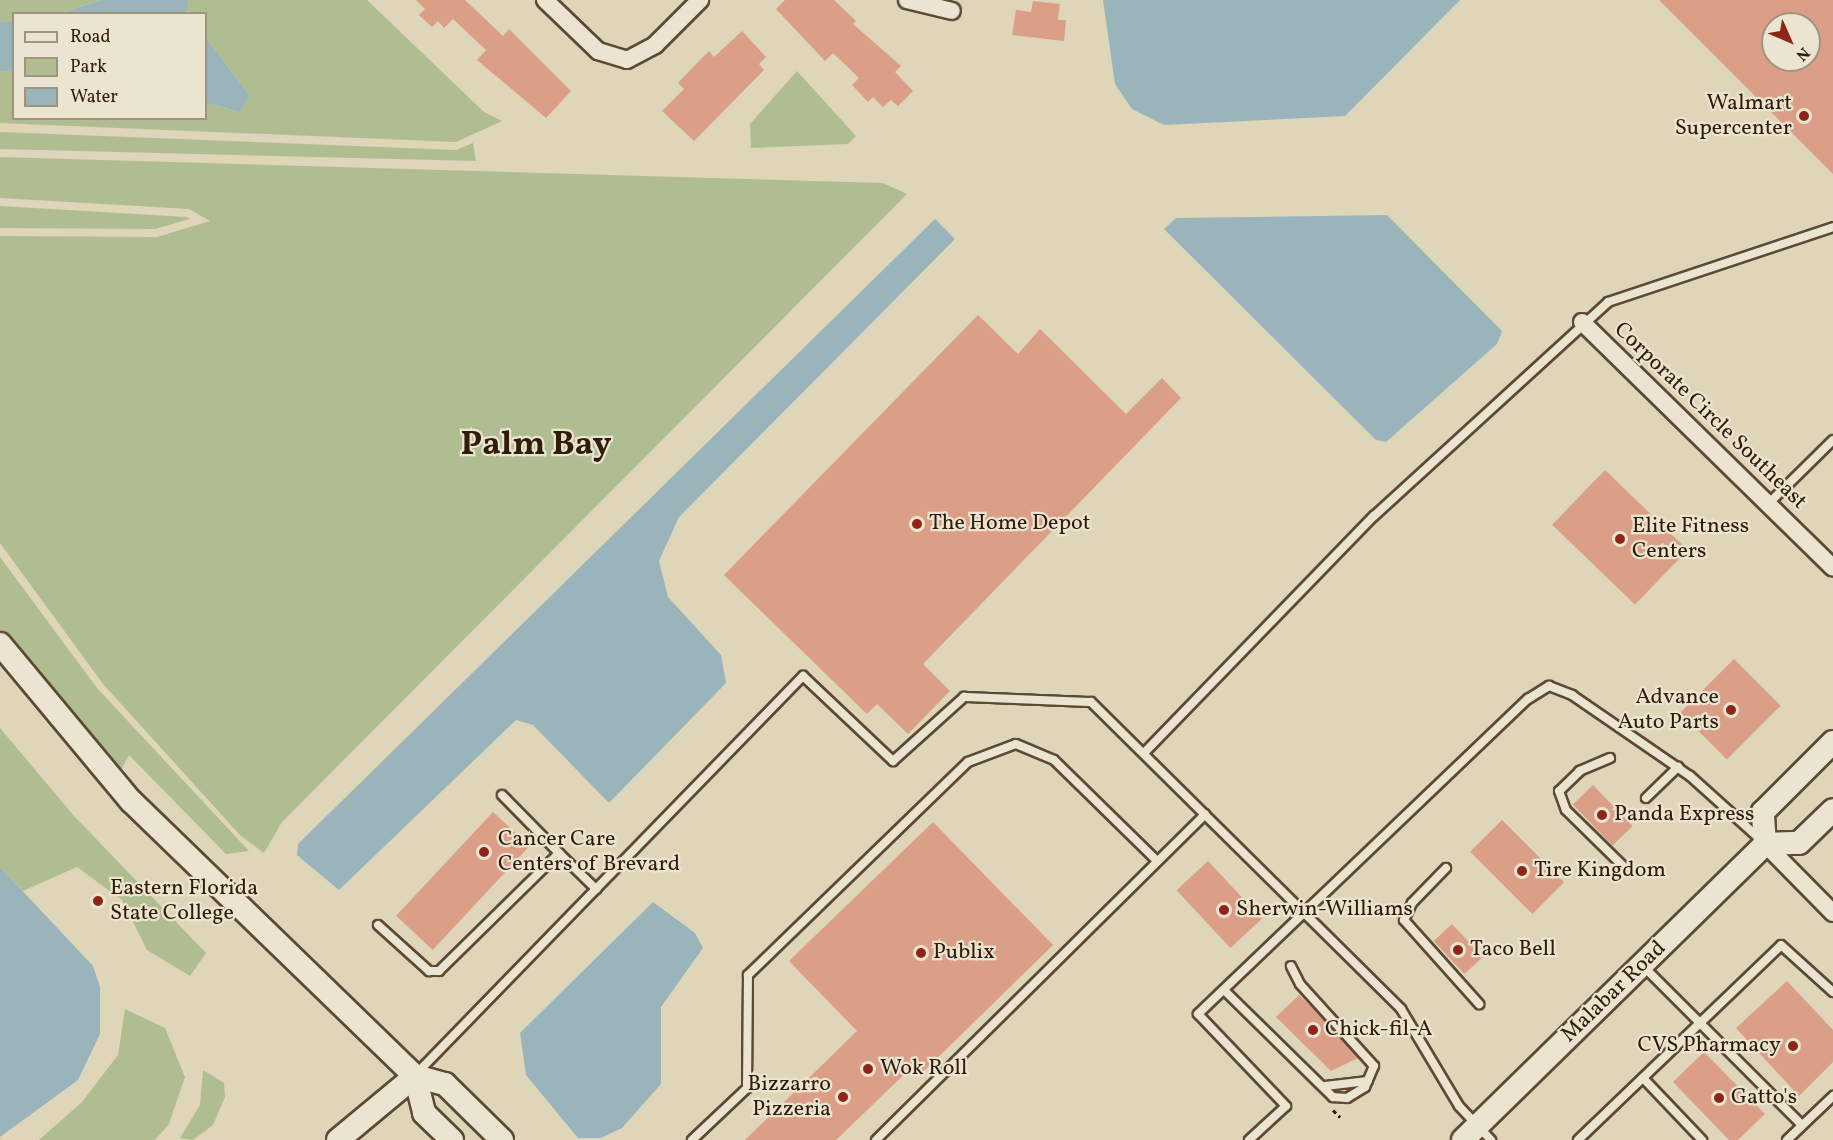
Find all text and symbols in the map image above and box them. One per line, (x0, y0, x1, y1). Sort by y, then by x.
legend (12, 12, 207, 120)
north arrow (1761, 12, 1821, 72)
text: Road (70, 25, 111, 50)
text: N (1790, 41, 1814, 65)
text: Park (70, 55, 107, 80)
text: Water (70, 85, 118, 110)
place label: Walmart Supercenter (1675, 90, 1792, 142)
marker: Walmart Supercenter (1797, 109, 1811, 123)
street label: Corporate Circle Southeast (1608, 317, 1812, 515)
district label: Palm Bay (461, 426, 611, 466)
place label: The Home Depot (929, 511, 1090, 537)
place label: Elite Fitness Centers (1632, 513, 1749, 564)
marker: The Home Depot (910, 517, 924, 531)
marker: Elite Fitness Centers (1613, 532, 1627, 546)
place label: Advance Auto Parts (1618, 684, 1719, 736)
marker: Advance Auto Parts (1724, 703, 1738, 717)
place label: Panda Express (1614, 802, 1754, 828)
marker: Panda Express (1595, 808, 1609, 822)
place label: Cancer Care Centers of Brevard (498, 826, 678, 878)
marker: Cancer Care Centers of Brevard (475, 843, 493, 861)
place label: Tire Kingdom (1534, 858, 1666, 884)
marker: Tire Kingdom (1515, 864, 1529, 878)
place label: Eastern Florida State College (110, 875, 258, 926)
marker: Eastern Florida State College (91, 894, 105, 908)
place label: Sherwin-Williams (1236, 897, 1413, 923)
marker: Sherwin-Williams (1217, 903, 1231, 917)
street label: Malabar Road (1556, 936, 1672, 1048)
place label: Taco Bell (1470, 937, 1556, 963)
place label: Publix (933, 940, 995, 966)
marker: Taco Bell (1451, 943, 1465, 957)
marker: Publix (914, 946, 928, 960)
place label: Chick-fil-A (1325, 1017, 1432, 1043)
marker: Chick-fil-A (1306, 1023, 1320, 1037)
place label: CVS Pharmacy (1637, 1033, 1781, 1059)
marker: CVS Pharmacy (1786, 1039, 1800, 1053)
place label: Wok Roll (880, 1056, 967, 1082)
marker: Wok Roll (861, 1062, 875, 1076)
place label: Bizzarro Pizzeria (748, 1071, 831, 1122)
place label: Gatto's (1731, 1085, 1797, 1111)
marker: Bizzarro Pizzeria (836, 1090, 850, 1104)
marker: Gatto's (1712, 1091, 1726, 1105)

